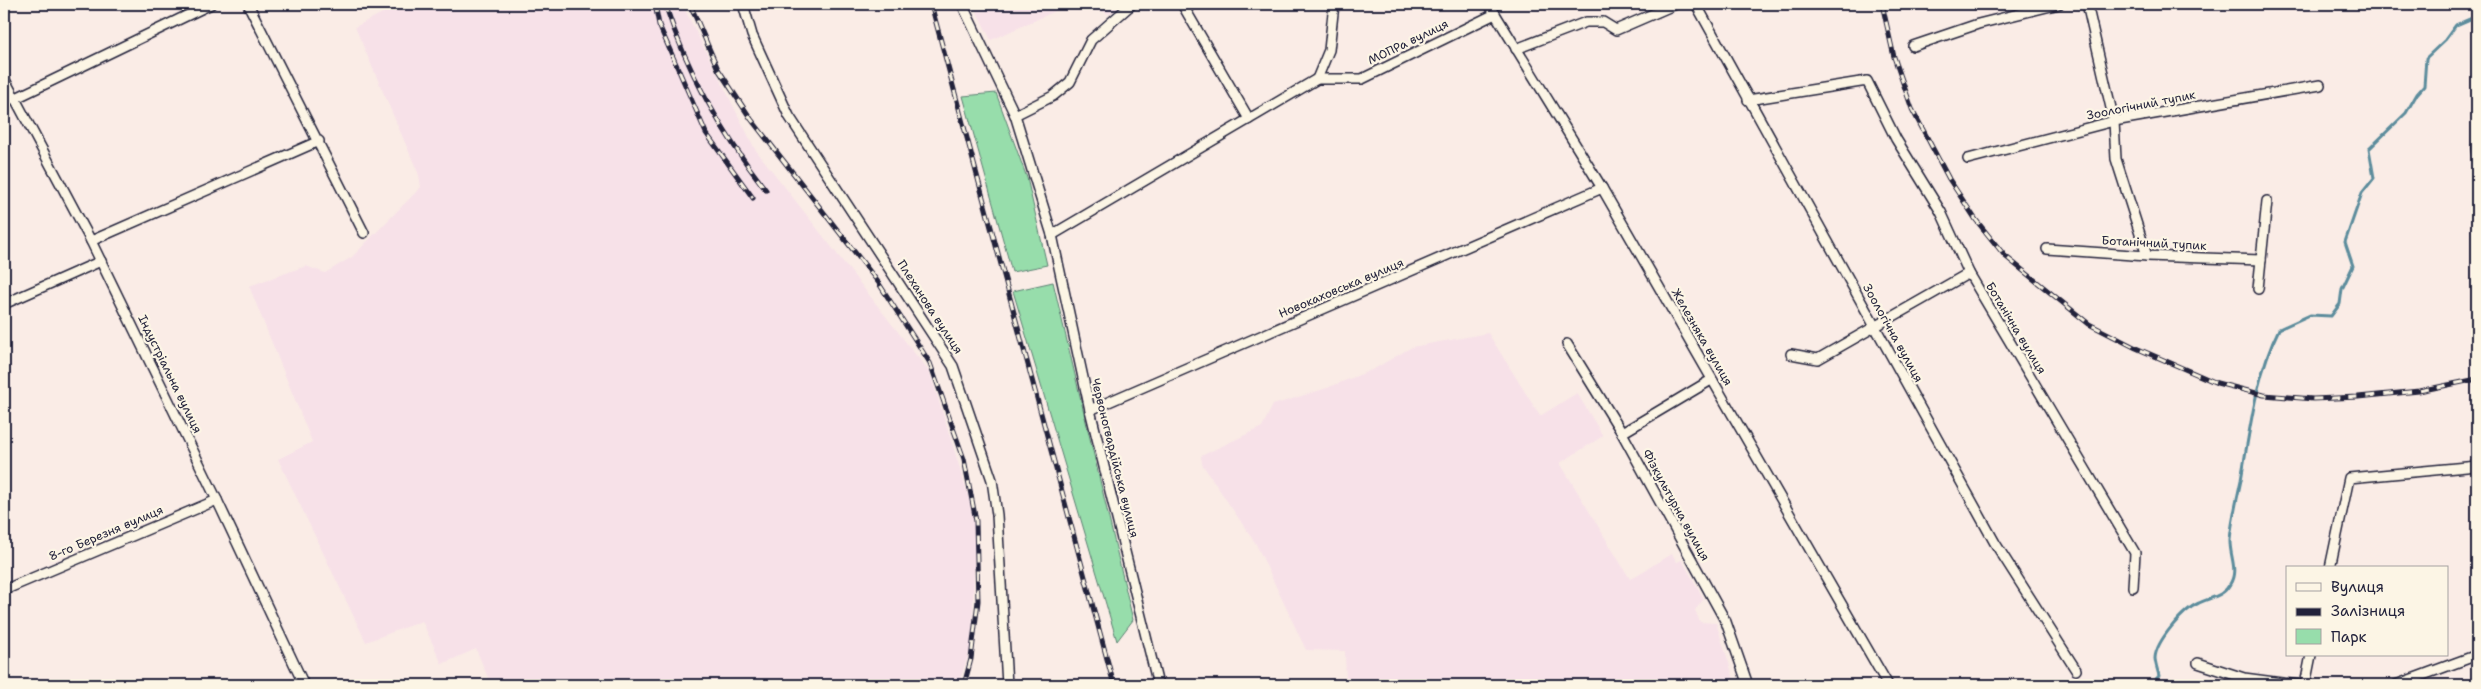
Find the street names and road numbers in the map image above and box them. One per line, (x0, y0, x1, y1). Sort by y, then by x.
street label: МОПРа вулиця (1365, 16, 1451, 68)
street label: Зоологічний тупик (2085, 86, 2197, 123)
street label: Ботанічний тупик (2101, 232, 2208, 254)
street label: Новокаховська вулиця (1276, 254, 1406, 322)
street label: Плеханова вулиця (894, 257, 966, 357)
street label: Ботанічна вулиця (1982, 279, 2050, 377)
street label: Зоологічна вулиця (1859, 281, 1927, 385)
street label: Железняка вулиця (1668, 286, 1736, 388)
street label: Індустріальна вулиця (134, 312, 206, 436)
street label: Червоногвардійська вулиця (1087, 377, 1143, 539)
street label: Фізкультурна вулиця (1639, 446, 1713, 564)
street label: 8-го Березня вулиця (46, 502, 166, 564)

